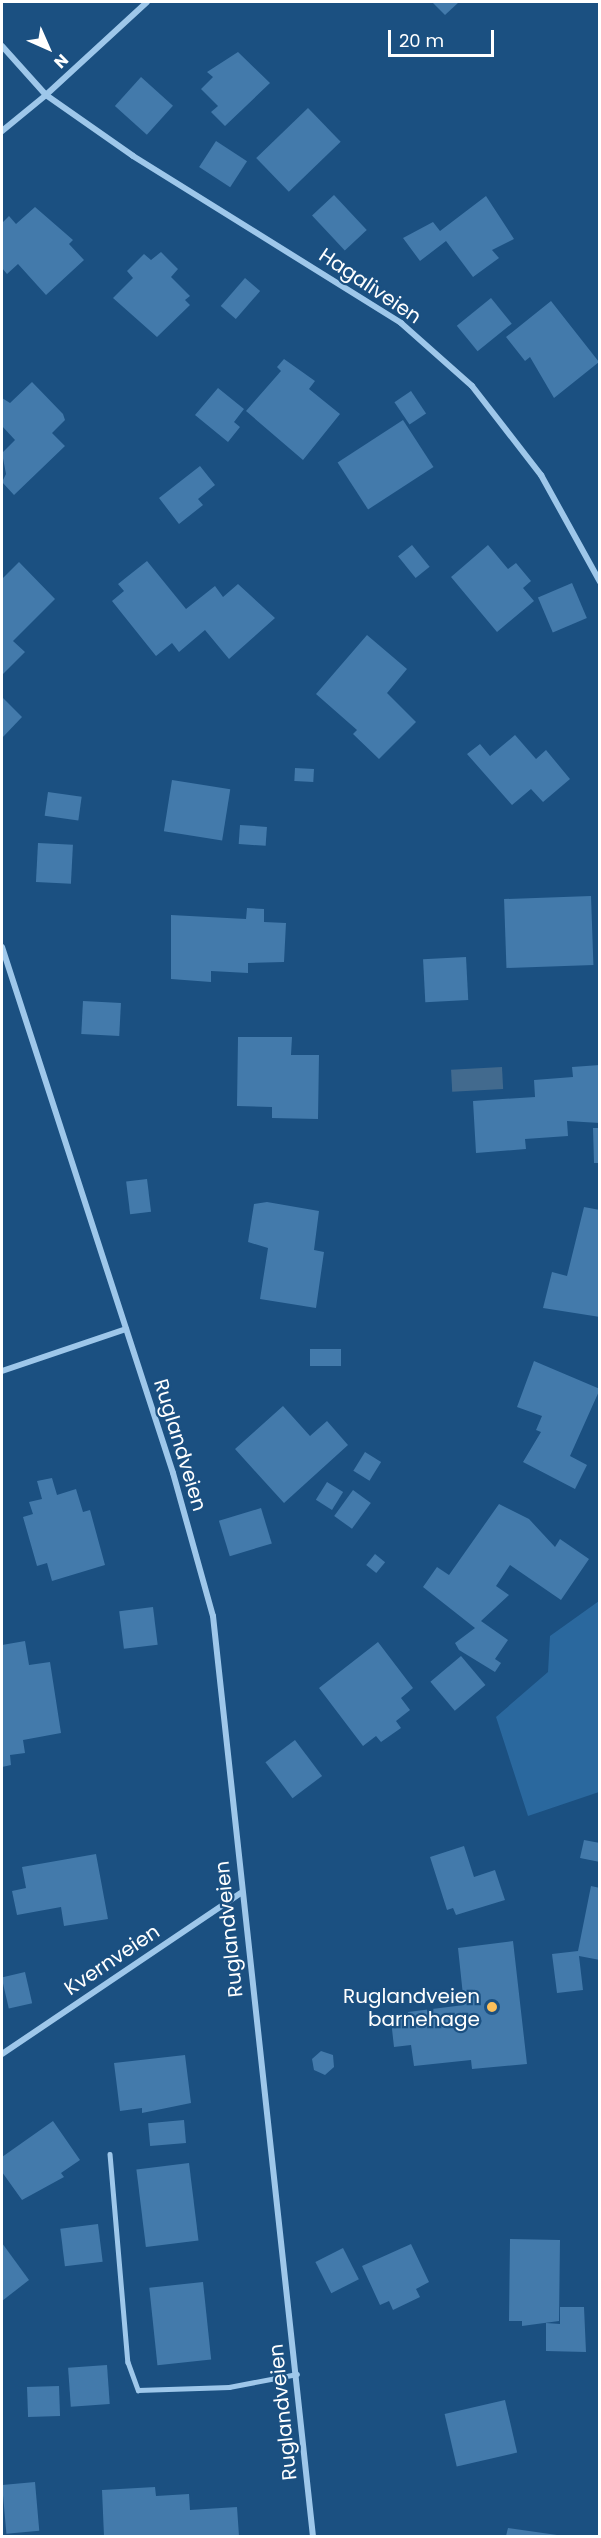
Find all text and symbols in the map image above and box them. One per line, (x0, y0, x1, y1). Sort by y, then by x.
north arrow (18, 18, 78, 78)
scale bar (391, 18, 498, 56)
text: 20 m (399, 28, 444, 53)
text: N (49, 49, 73, 73)
street label: Hagaliveien (314, 243, 426, 329)
street label: Ruglandveien (148, 1376, 212, 1514)
street label: Ruglandveien (210, 1860, 248, 1998)
street label: Kvernveien (60, 1919, 164, 2001)
place label: Ruglandveien barnehage (343, 1984, 480, 2031)
marker: Ruglandveien barnehage (485, 2000, 499, 2014)
street label: Ruglandveien (264, 2343, 302, 2481)

